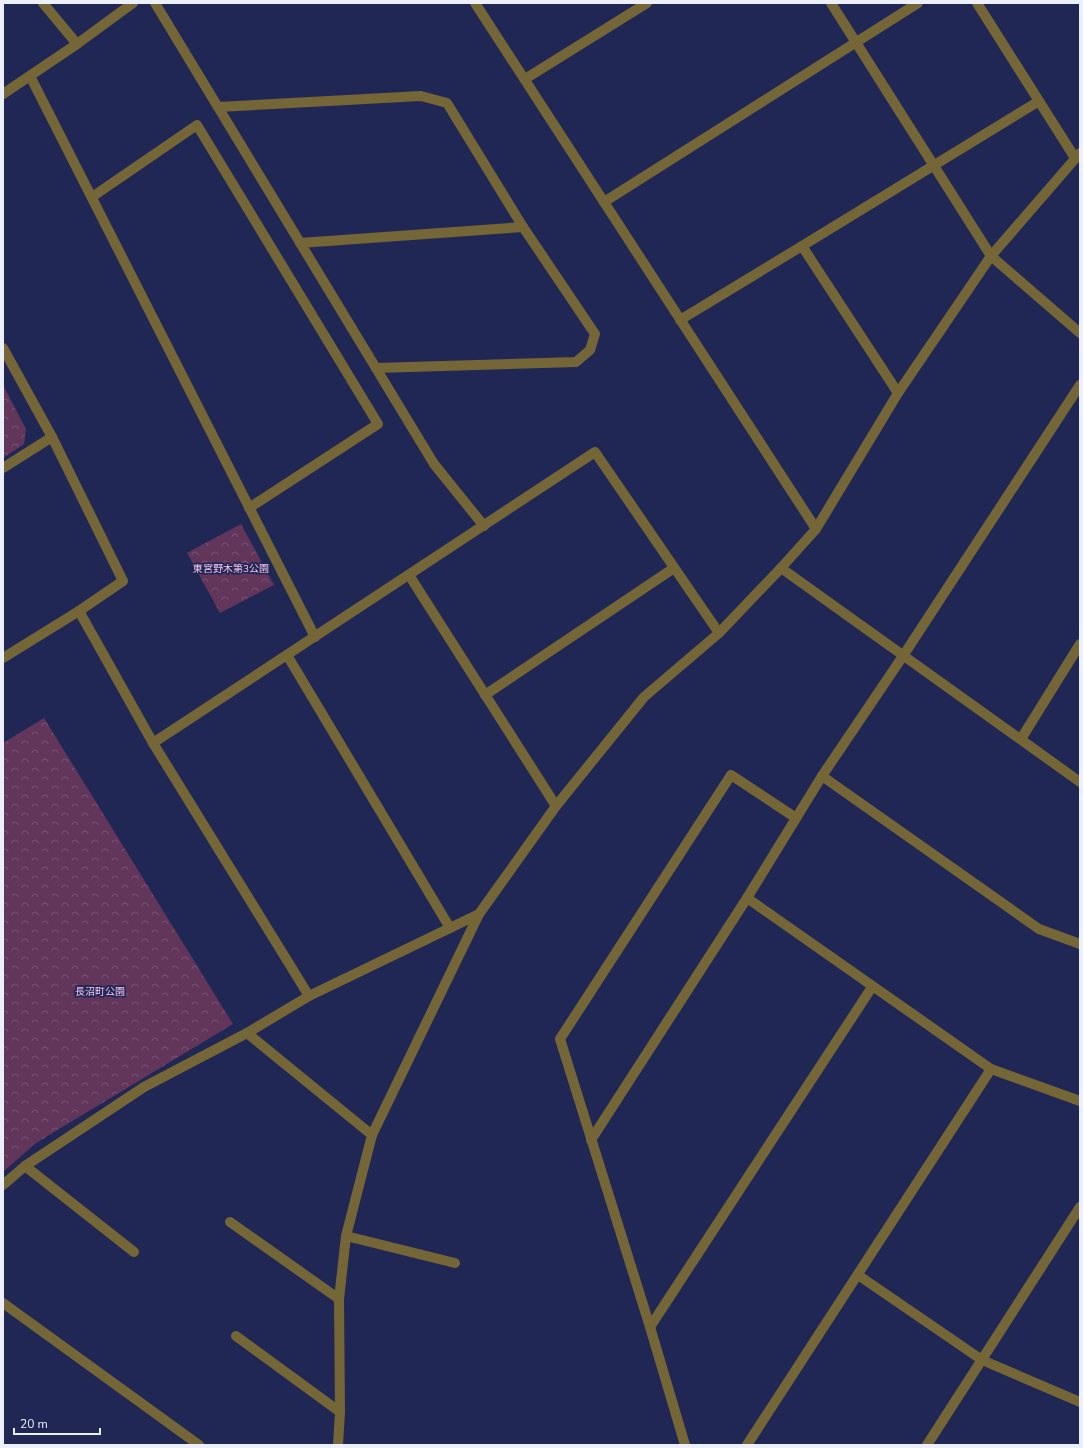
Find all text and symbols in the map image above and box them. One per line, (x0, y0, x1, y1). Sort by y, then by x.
park label: 東宮野木第3公園 (193, 562, 269, 576)
park label: 長沼町公園 (75, 985, 125, 999)
scale bar (14, 1410, 100, 1436)
text: 20 m (20, 1416, 48, 1432)

